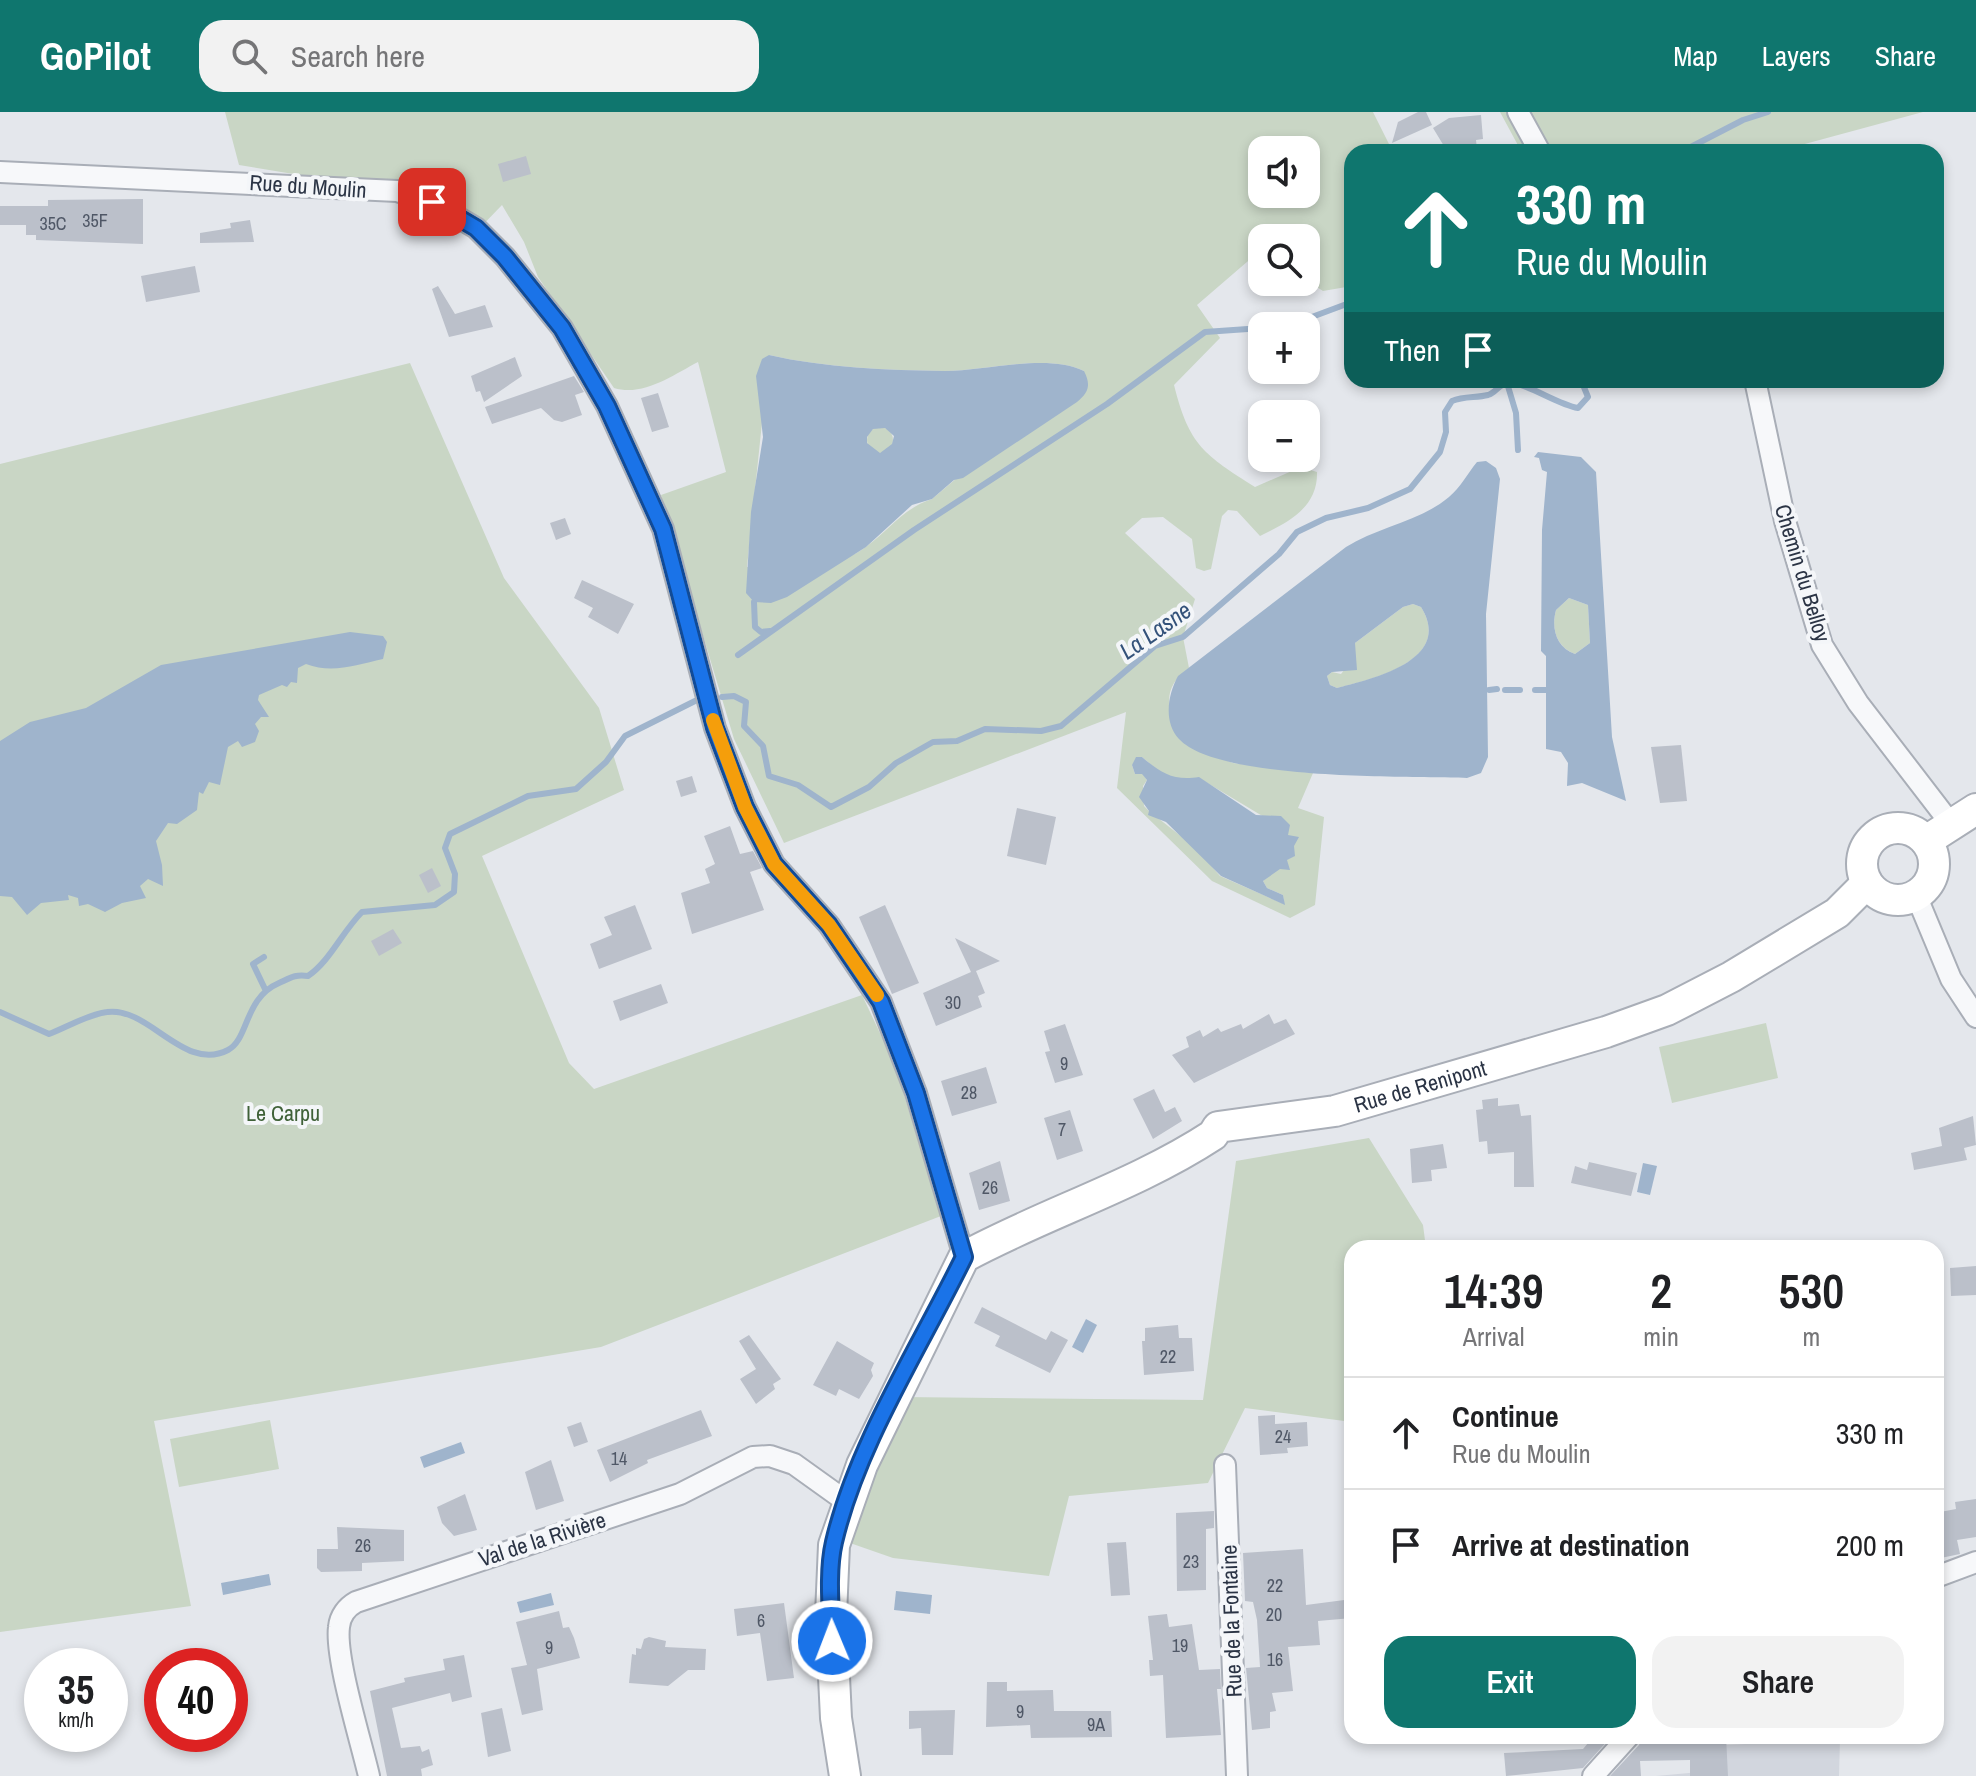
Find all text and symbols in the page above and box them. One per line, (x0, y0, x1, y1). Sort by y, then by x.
search box (199, 20, 759, 92)
text: GoPilot (40, 31, 151, 82)
icon: search (227, 34, 271, 78)
text: Search here (291, 36, 425, 76)
text: Map (1673, 37, 1718, 75)
text: Layers (1762, 37, 1831, 75)
text: Share (1875, 37, 1936, 75)
map controls (1248, 136, 1320, 472)
button: sound (1248, 136, 1320, 208)
text: 330 m (1516, 166, 1646, 241)
street label: Rue du Moulin (248, 167, 368, 205)
pin (398, 168, 466, 236)
icon: ahead (1384, 176, 1488, 280)
icon: arrive (410, 180, 454, 224)
house number: 35F (82, 208, 108, 233)
house number: 35C (39, 211, 67, 236)
button: search (1248, 224, 1320, 296)
text: Rue du Moulin (1516, 238, 1708, 286)
button: + (1248, 312, 1320, 384)
icon: arrive (1456, 328, 1500, 372)
text: Then (1384, 330, 1440, 370)
button: − (1248, 400, 1320, 472)
street label: Chemin du Belloy (1768, 501, 1838, 645)
water label: La Lasne (1113, 594, 1197, 666)
house number: 30 (945, 990, 961, 1015)
house number: 9 (1060, 1051, 1068, 1076)
street label: Rue de Renipont (1350, 1053, 1490, 1120)
house number: 28 (961, 1080, 977, 1105)
park label: Le Carpu (246, 1098, 320, 1128)
house number: 7 (1058, 1117, 1066, 1142)
house number: 26 (982, 1175, 998, 1200)
text: 14:39 (1444, 1258, 1544, 1323)
text: 2 (1650, 1258, 1672, 1323)
text: 530 (1779, 1258, 1844, 1323)
text: Arrival (1463, 1319, 1524, 1354)
text: min (1643, 1319, 1679, 1354)
text: m (1803, 1319, 1820, 1354)
house number: 22 (1160, 1344, 1176, 1369)
text: Continue (1452, 1396, 1559, 1436)
icon: ahead (1384, 1411, 1428, 1455)
text: 330 m (1836, 1413, 1904, 1453)
house number: 24 (1275, 1424, 1291, 1449)
text: Rue du Moulin (1452, 1436, 1591, 1471)
house number: 14 (611, 1446, 627, 1471)
street label: Val de la Rivière (475, 1504, 609, 1574)
icon: arrive (1384, 1523, 1428, 1567)
text: Arrive at destination (1452, 1525, 1690, 1565)
text: 200 m (1836, 1525, 1904, 1565)
house number: 26 (355, 1533, 371, 1558)
street label: Rue de la Fontaine (1213, 1544, 1249, 1698)
house number: 23 (1183, 1549, 1199, 1574)
house number: 22 (1267, 1573, 1283, 1598)
position arrow (790, 1599, 874, 1683)
house number: 20 (1266, 1602, 1282, 1627)
house number: 6 (757, 1608, 765, 1633)
house number: 19 (1172, 1633, 1188, 1658)
house number: 9 (545, 1635, 553, 1660)
button: Exit (1384, 1636, 1636, 1728)
button: Share (1652, 1636, 1904, 1728)
house number: 16 (1267, 1647, 1283, 1672)
speed limit sign: 40 (144, 1648, 248, 1752)
text: 35 (58, 1663, 94, 1716)
house number: 9 (1016, 1699, 1024, 1724)
text: km/h (58, 1706, 94, 1733)
house number: 9A (1087, 1712, 1105, 1737)

